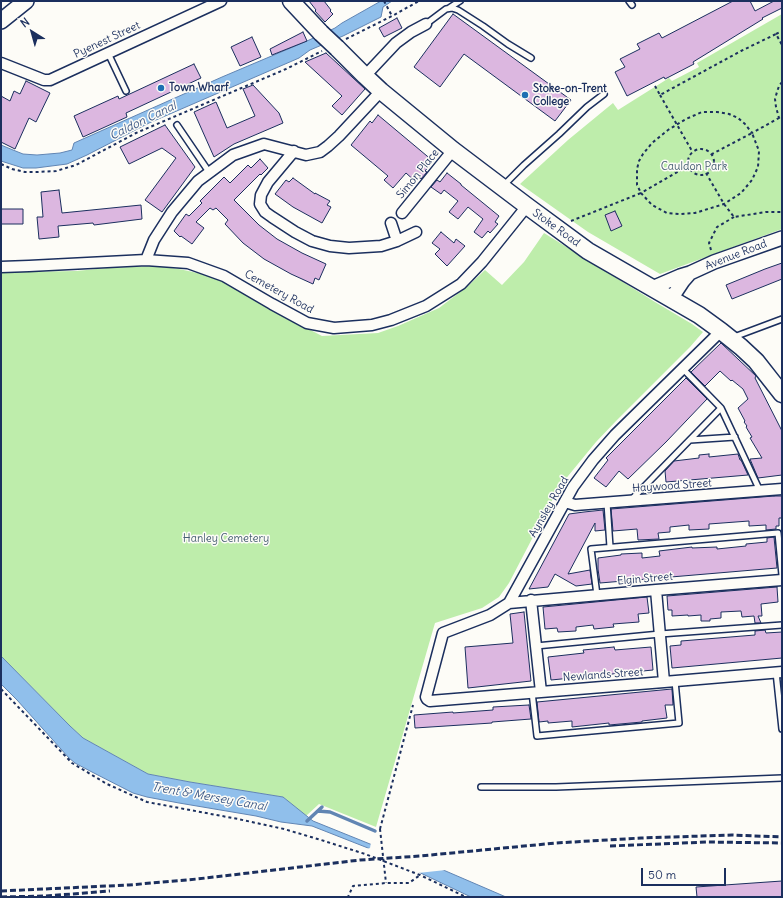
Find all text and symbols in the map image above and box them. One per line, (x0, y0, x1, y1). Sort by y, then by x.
north arrow (12, 12, 52, 52)
text: N (18, 15, 32, 30)
street label: Pyenest Street (72, 19, 142, 61)
place label: Town Wharf (169, 81, 229, 95)
place label: Stoke-on-Trent College (533, 82, 607, 108)
marker: Town Wharf (156, 83, 166, 93)
marker: Stoke-on-Trent College (520, 90, 530, 100)
water label: Caldon Canal (107, 99, 179, 143)
street label: Simon Place (394, 147, 442, 201)
park label: Cauldon Park (661, 160, 727, 174)
street label: Stoke Road (530, 206, 582, 250)
street label: Avenue Road (703, 237, 769, 273)
street label: Cemetery Road (242, 268, 316, 316)
street label: Aynsley Road (526, 474, 572, 540)
street label: Haywood Street (632, 477, 712, 495)
park label: Hanley Cemetery (183, 532, 269, 546)
street label: Elgin Street (617, 570, 673, 588)
street label: Newlands Street (562, 666, 644, 684)
water label: Trent & Mersey Canal (151, 780, 267, 814)
scale bar (643, 860, 728, 886)
text: 50 m (648, 867, 676, 882)

